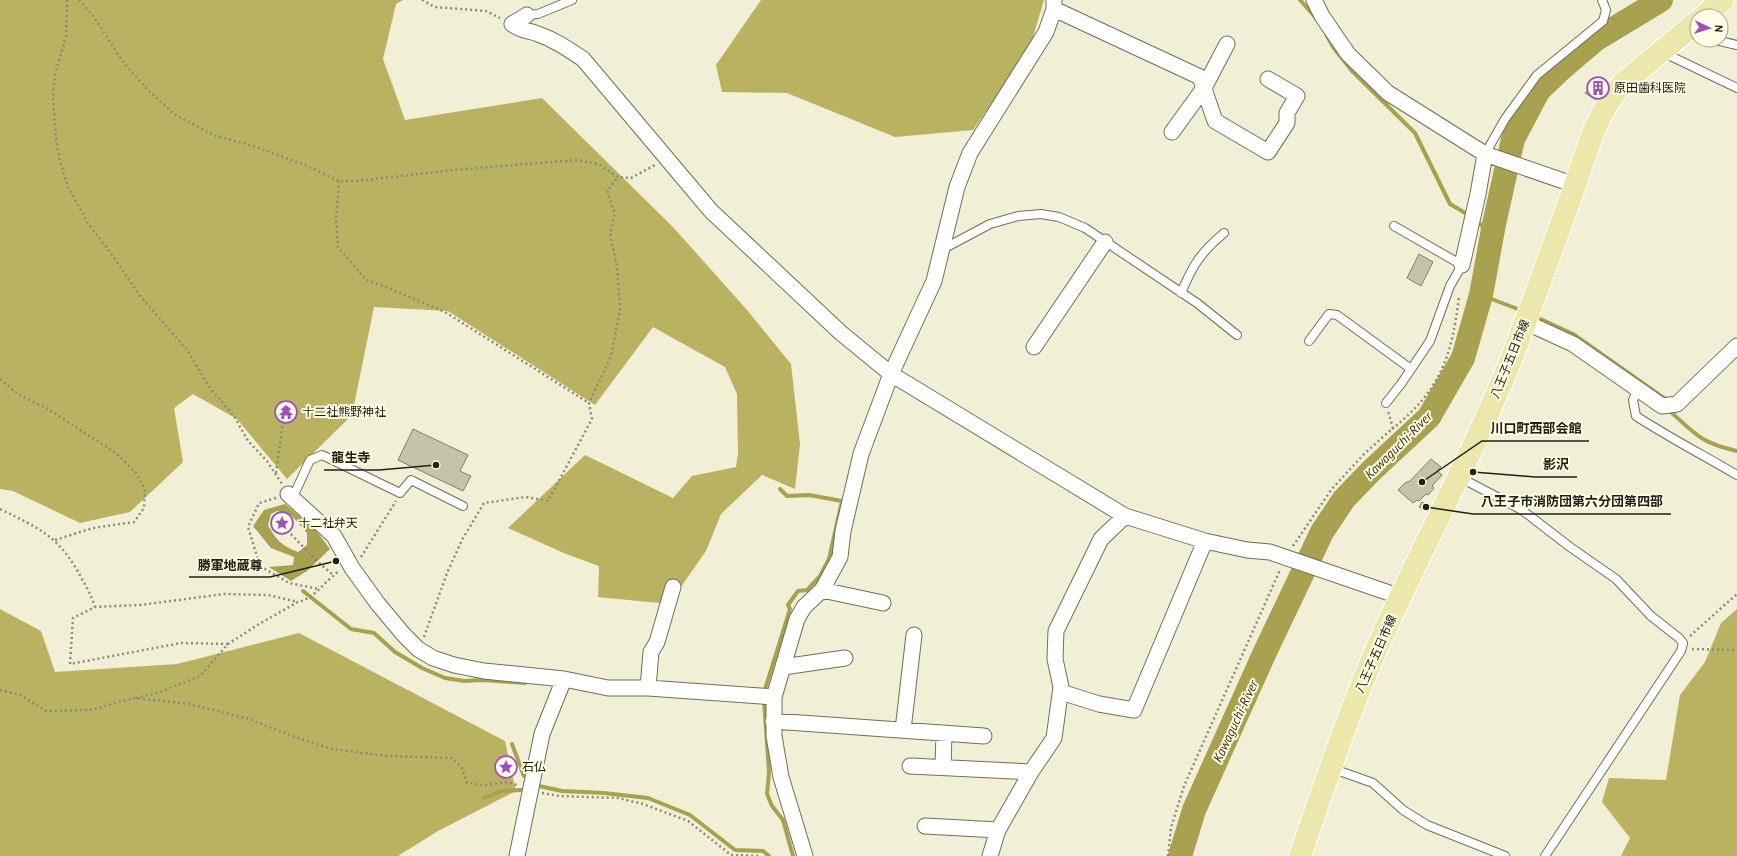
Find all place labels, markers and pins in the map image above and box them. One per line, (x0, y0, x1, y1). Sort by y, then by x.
building icon: 原田歯科医院 (1585, 75, 1611, 101)
place label: 原田歯科医院 (1614, 80, 1686, 95)
temple icon: 十二社熊野神社 (273, 399, 299, 425)
place label: 十二社熊野神社 (302, 404, 386, 419)
callout: 川口町西部会館 (1482, 416, 1589, 441)
callout: 龍生寺 (324, 445, 379, 470)
callout: 影沢 (1535, 452, 1577, 477)
callout: 八王子市消防団第六分団第四部 (1473, 489, 1671, 514)
place icon: 十二社弁天 (269, 510, 295, 536)
place label: 十二社弁天 (298, 515, 358, 530)
callout: 勝軍地蔵尊 (189, 552, 270, 577)
place icon: 石仏 (493, 754, 519, 780)
place label: 石仏 (522, 759, 546, 774)

